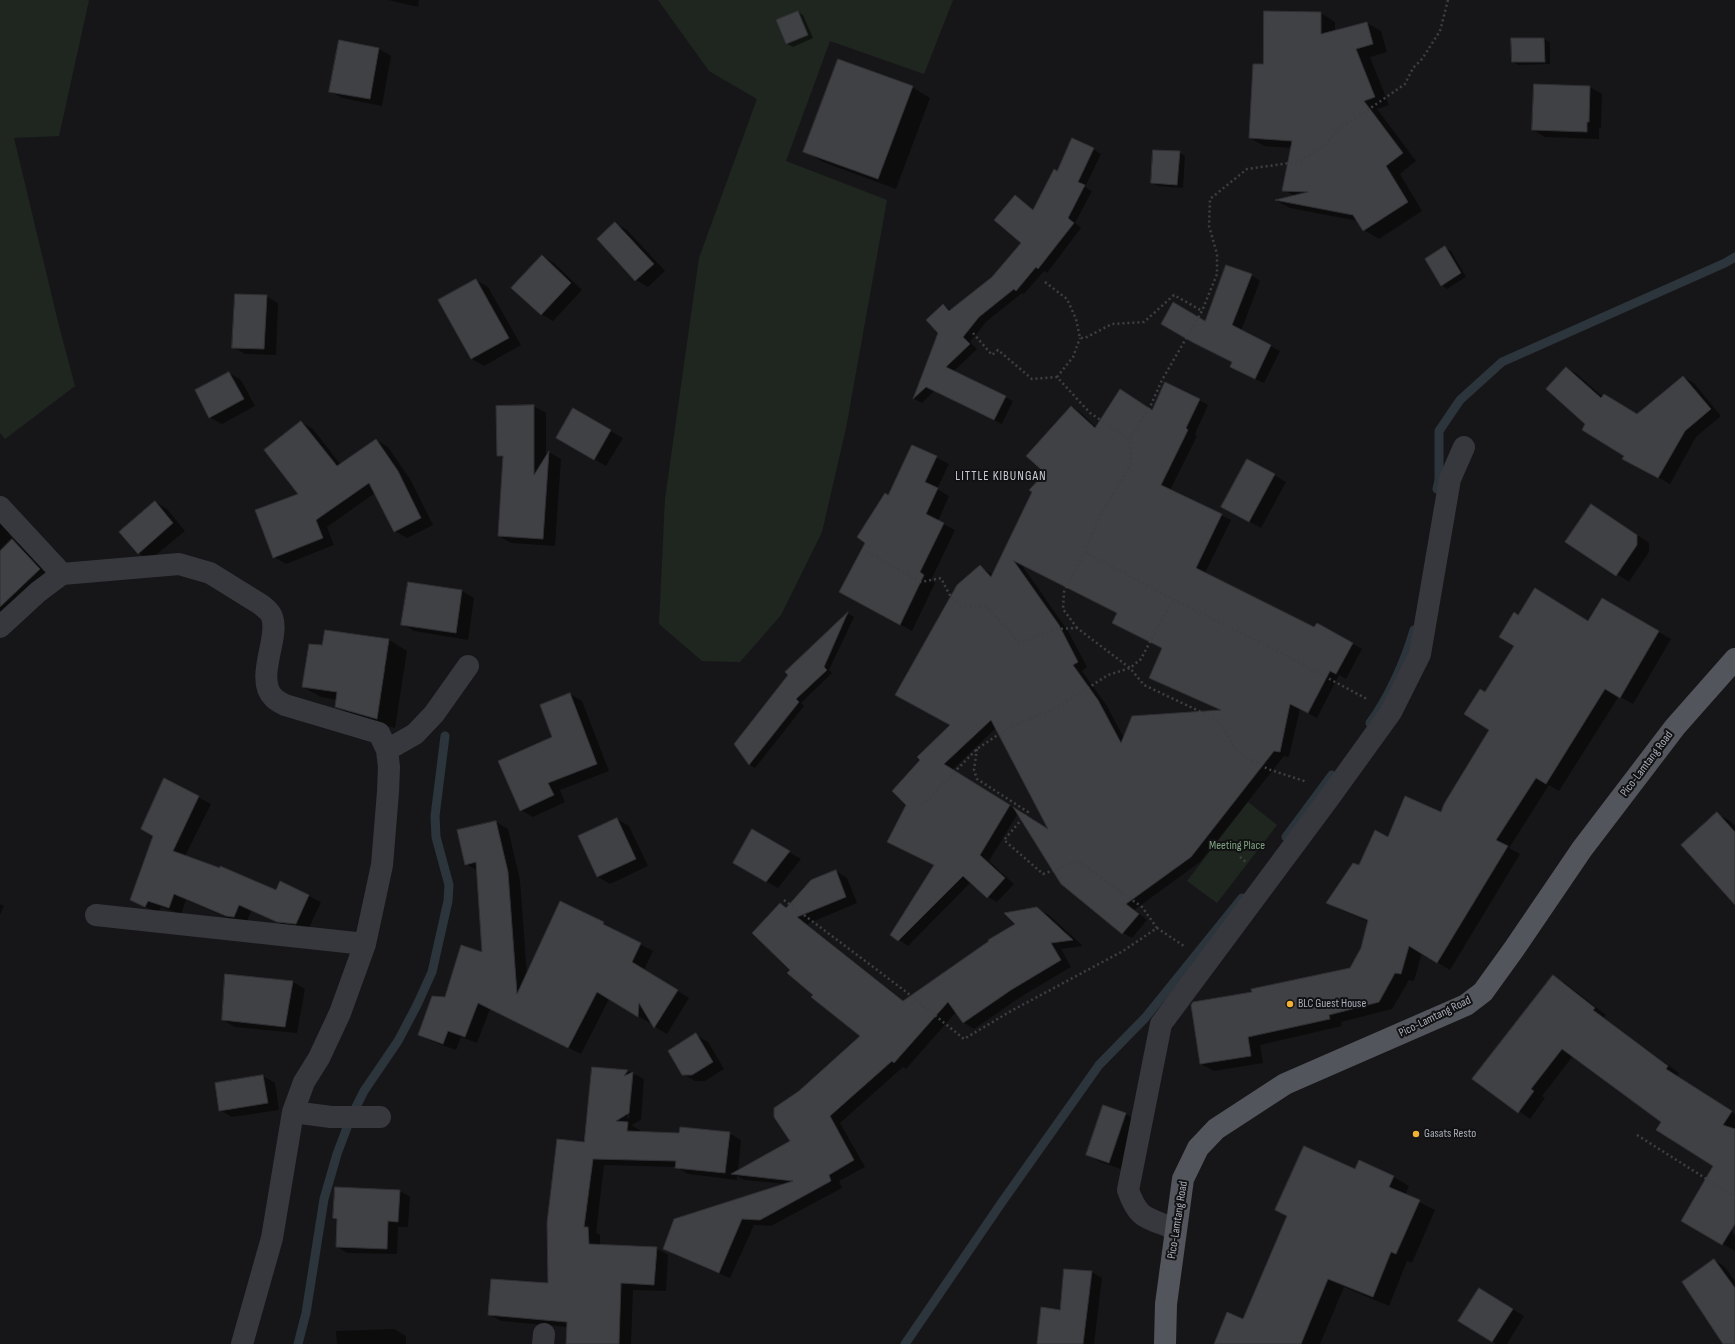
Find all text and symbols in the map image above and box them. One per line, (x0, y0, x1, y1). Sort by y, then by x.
district label: LITTLE KIBUNGAN (955, 469, 1047, 485)
street label: Pico-Lamtang Road (1618, 728, 1676, 800)
park label: Meeting Place (1209, 839, 1265, 853)
street label: Pico-Lamtang Road (1397, 993, 1473, 1041)
place label: BLC Guest House (1298, 997, 1366, 1011)
marker: BLC Guest House (1285, 999, 1295, 1009)
place label: Gasats Resto (1424, 1127, 1476, 1141)
marker: Gasats Resto (1411, 1129, 1421, 1139)
street label: Pico-Lamtang Road (1165, 1180, 1191, 1260)

